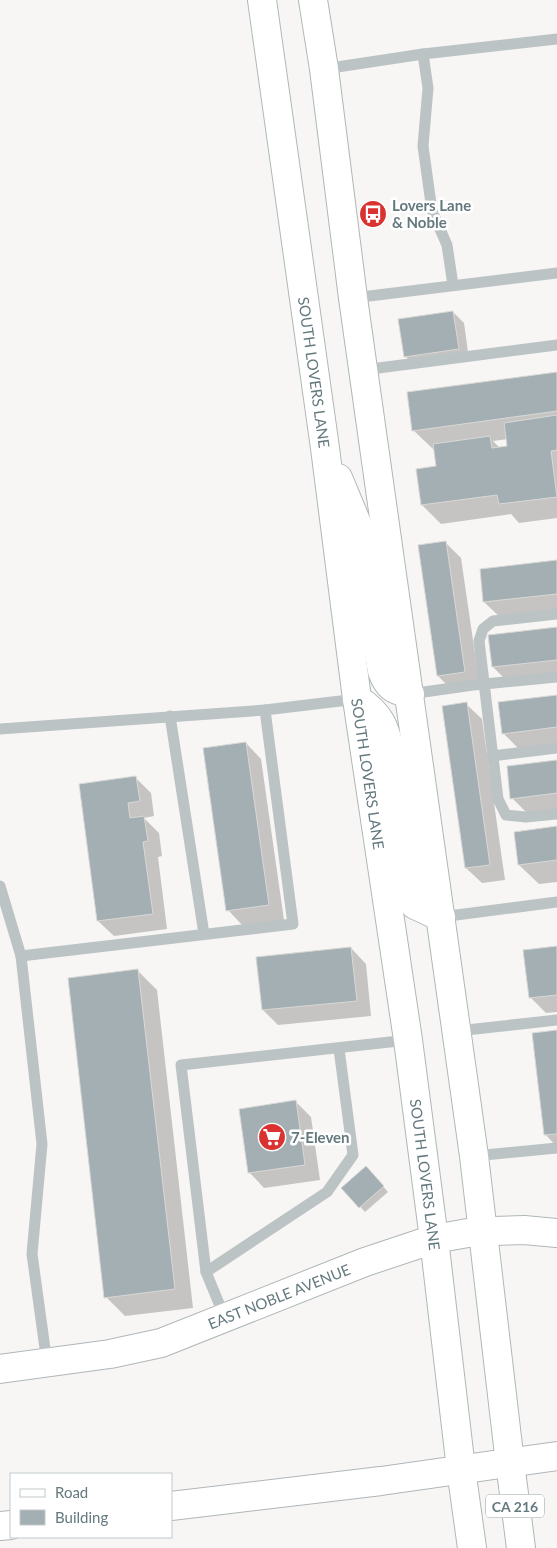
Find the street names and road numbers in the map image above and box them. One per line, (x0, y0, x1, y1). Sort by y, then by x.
street label: SOUTH LOVERS LANE (295, 296, 334, 449)
street label: SOUTH LOVERS LANE (348, 697, 388, 850)
street label: SOUTH LOVERS LANE (407, 1098, 444, 1251)
street label: EAST NOBLE AVENUE (205, 1260, 353, 1333)
road number: CA 216 (486, 1494, 544, 1518)

